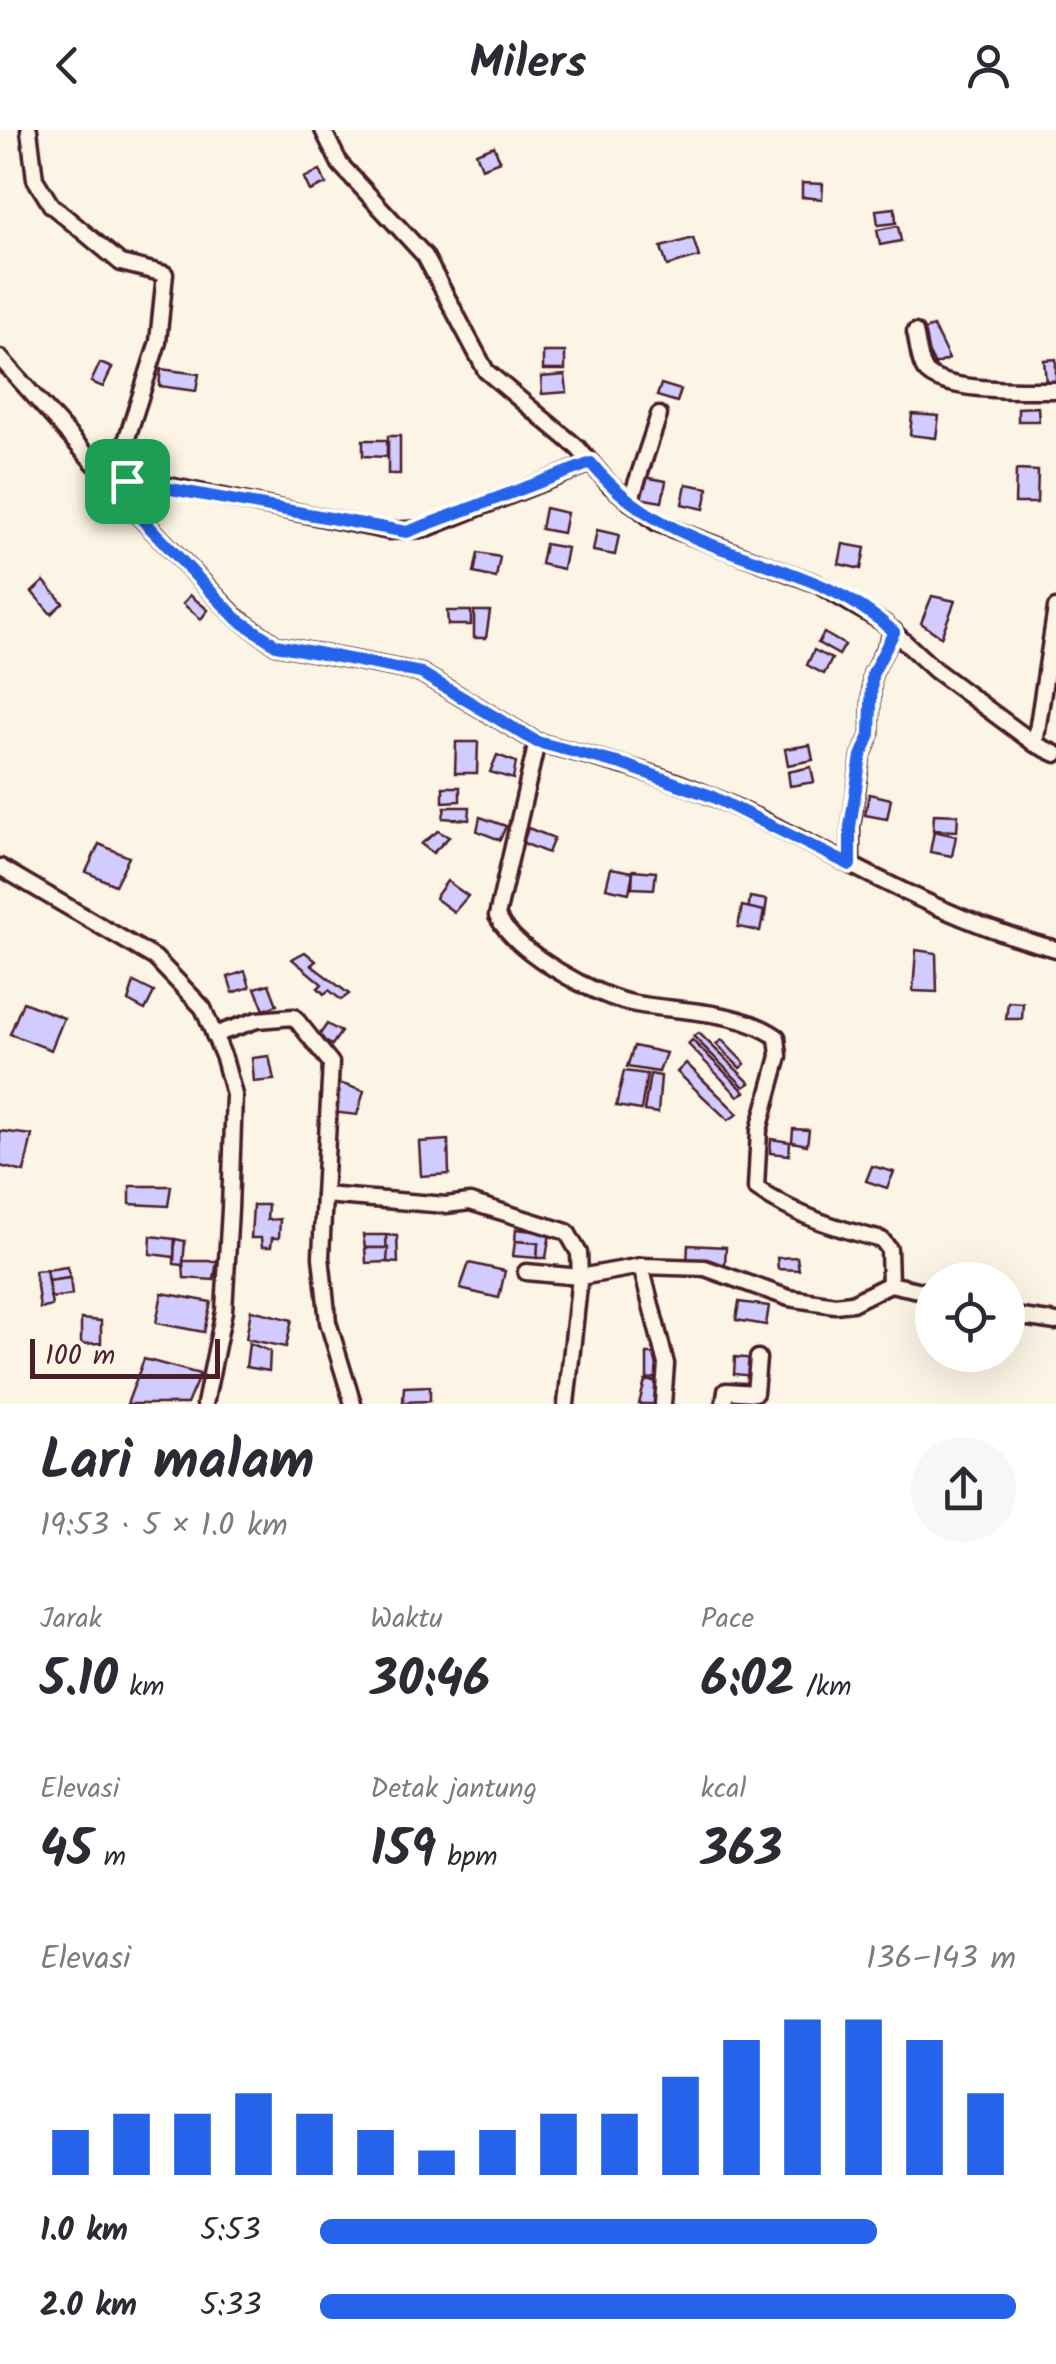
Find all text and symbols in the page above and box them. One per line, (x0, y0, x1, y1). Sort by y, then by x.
text: Milers (470, 29, 586, 101)
icon: back (40, 38, 95, 93)
icon: person (961, 38, 1016, 93)
pin (85, 439, 170, 524)
icon: arrive (100, 454, 155, 509)
map controls (915, 1262, 1025, 1372)
button: locate (915, 1262, 1025, 1372)
scale bar (30, 1334, 220, 1378)
text: 100 m (45, 1334, 115, 1379)
text: Lari malam (40, 1420, 314, 1507)
button: share (911, 1437, 1016, 1542)
text: 19:53 · 5 × 1.0 km (40, 1501, 288, 1552)
text: Jarak (40, 1597, 102, 1642)
text: Waktu (370, 1597, 443, 1642)
text: Pace (701, 1597, 754, 1642)
text: 5.10 (40, 1642, 118, 1722)
text: 30:46 (370, 1642, 490, 1722)
text: 6:02 (701, 1642, 795, 1722)
text: km (118, 1665, 165, 1710)
text: /km (795, 1665, 851, 1710)
text: Elevasi (40, 1767, 119, 1812)
text: Detak jantung (370, 1767, 537, 1812)
text: kcal (701, 1767, 746, 1812)
text: 45 (40, 1812, 93, 1892)
text: 159 (370, 1812, 436, 1892)
text: 363 (701, 1812, 782, 1892)
text: m (93, 1835, 126, 1880)
text: bpm (436, 1835, 498, 1880)
text: Elevasi (40, 1934, 131, 1985)
text: 136–143 m (866, 1934, 1016, 1985)
text: 1.0 km (40, 2206, 128, 2257)
text: 5:53 (200, 2206, 261, 2257)
text: 2.0 km (40, 2281, 137, 2332)
text: 5:33 (200, 2281, 262, 2332)

